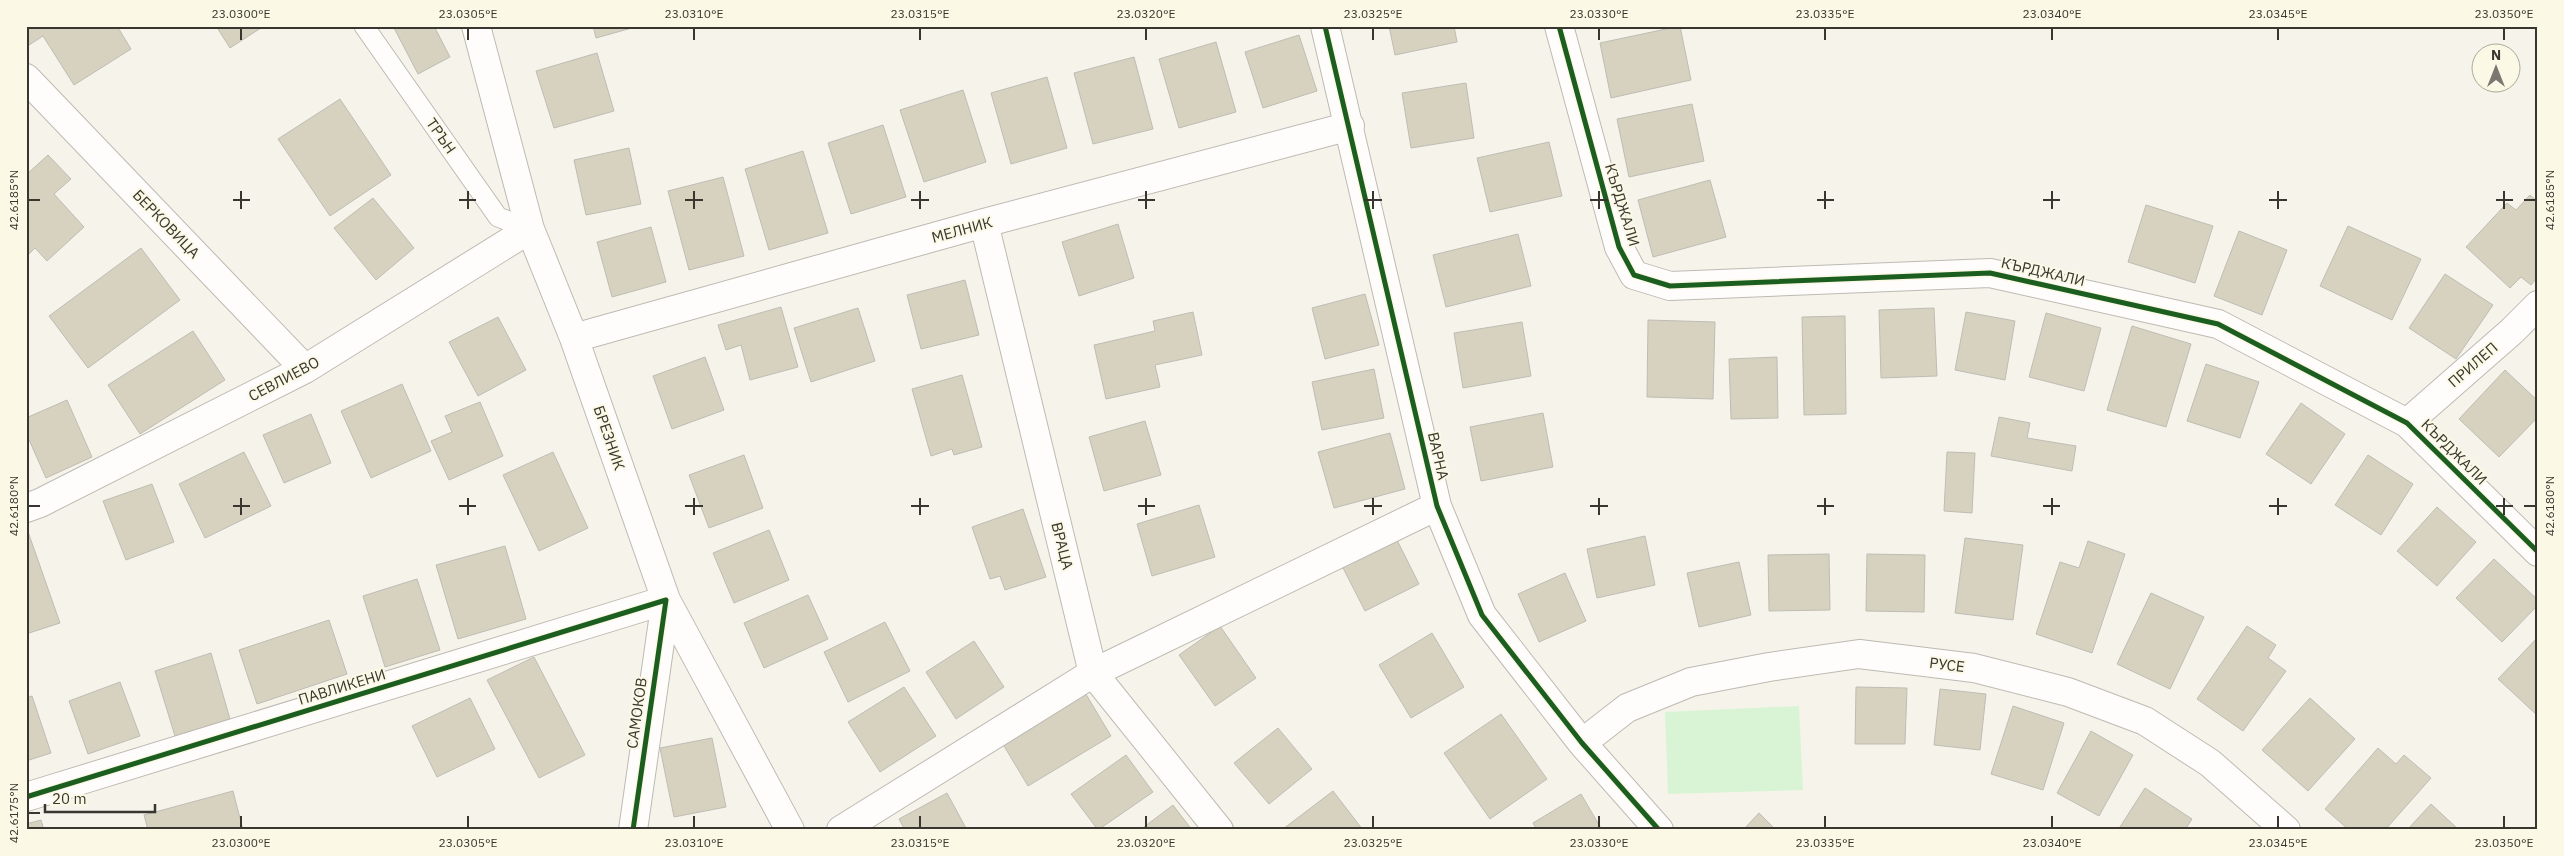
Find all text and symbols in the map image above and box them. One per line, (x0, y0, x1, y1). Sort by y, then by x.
text: 23.0300°E (211, 6, 271, 21)
text: 23.0305°E (438, 6, 498, 21)
text: 23.0310°E (664, 6, 724, 21)
text: 23.0315°E (890, 6, 950, 21)
text: 23.0320°E (1116, 6, 1176, 21)
text: 23.0325°E (1343, 6, 1403, 21)
text: 23.0330°E (1569, 6, 1629, 21)
text: 23.0335°E (1795, 6, 1855, 21)
text: 23.0340°E (2022, 6, 2082, 21)
text: 23.0345°E (2248, 6, 2308, 21)
text: 23.0350°E (2474, 6, 2534, 21)
north arrow (2472, 42, 2522, 92)
text: N (2491, 46, 2501, 64)
street label: ТРЪН (422, 114, 460, 157)
street label: КЪРДЖАЛИ (1601, 161, 1644, 249)
text: 42.6185°N (6, 170, 21, 230)
text: 42.6185°N (2542, 170, 2557, 230)
street label: БЕРКОВИЦА (129, 185, 204, 262)
street label: МЕЛНИК (929, 212, 994, 247)
street label: КЪРДЖАЛИ (1999, 253, 2087, 290)
street label: ПРИЛЕП (2444, 338, 2501, 391)
street label: СЕВЛИЕВО (245, 352, 323, 405)
street label: БРЕЗНИК (590, 403, 629, 473)
street label: КЪРДЖАЛИ (2417, 415, 2491, 489)
street label: ВАРНА (1424, 430, 1453, 482)
text: 42.6180°N (6, 476, 21, 536)
text: 42.6180°N (2542, 476, 2557, 536)
street label: ВРАЦА (1047, 520, 1078, 572)
street label: РУСЕ (1928, 653, 1966, 676)
street label: ПАВЛИКЕНИ (296, 664, 388, 709)
street label: САМОКОВ (622, 676, 651, 750)
scale bar (45, 781, 155, 813)
text: 42.6175°N (6, 783, 21, 843)
text: 20 m (52, 789, 87, 808)
text: 23.0300°E (211, 835, 271, 850)
text: 23.0305°E (438, 835, 498, 850)
text: 23.0310°E (664, 835, 724, 850)
text: 23.0315°E (890, 835, 950, 850)
text: 23.0320°E (1116, 835, 1176, 850)
text: 23.0325°E (1343, 835, 1403, 850)
text: 23.0330°E (1569, 835, 1629, 850)
text: 23.0335°E (1795, 835, 1855, 850)
text: 23.0340°E (2022, 835, 2082, 850)
text: 23.0345°E (2248, 835, 2308, 850)
text: 23.0350°E (2474, 835, 2534, 850)

